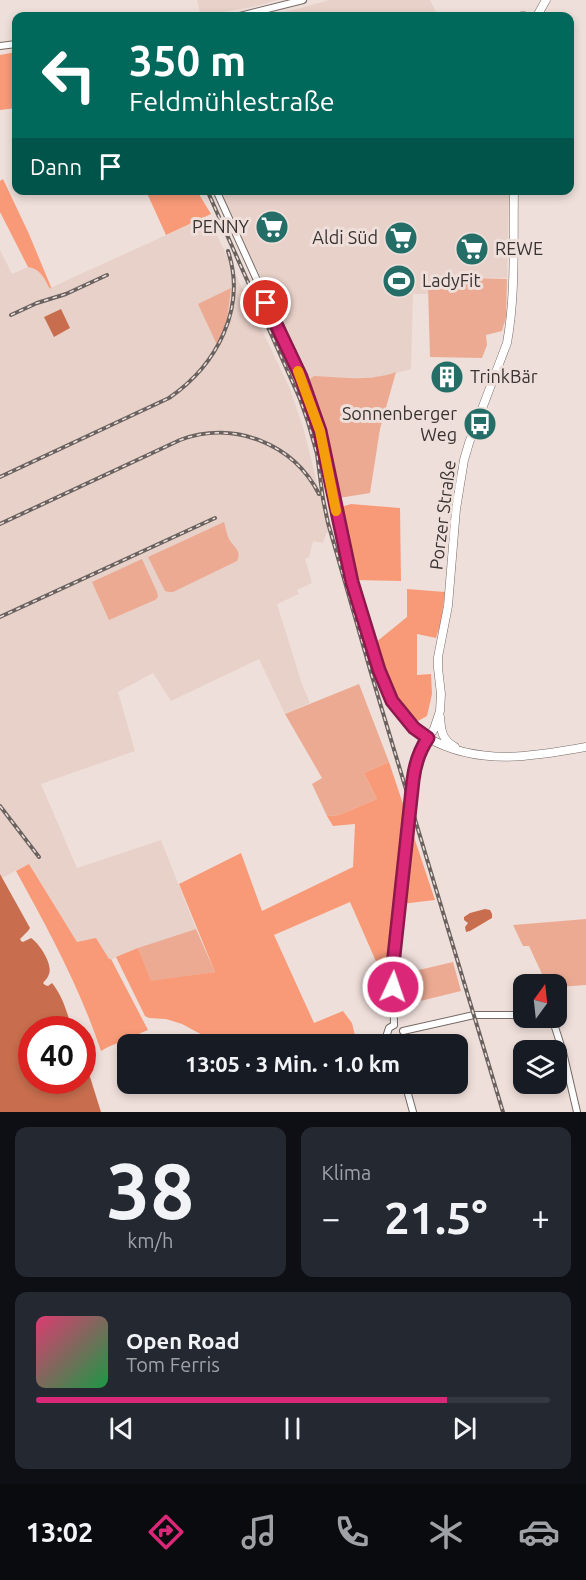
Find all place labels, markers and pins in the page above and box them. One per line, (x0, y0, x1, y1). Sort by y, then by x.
supermarket icon: PENNY (254, 209, 290, 245)
place label: PENNY (192, 216, 250, 236)
supermarket icon: Aldi Süd (383, 220, 419, 256)
place label: Aldi Süd (312, 227, 378, 247)
supermarket icon: REWE (454, 231, 490, 267)
place label: REWE (495, 238, 543, 258)
sports icon: LadyFit (381, 263, 417, 299)
place label: LadyFit (422, 270, 481, 290)
pin (240, 277, 291, 328)
building icon: TrinkBär (429, 359, 465, 395)
place label: TrinkBär (470, 366, 538, 386)
place label: Sonnenberger Weg (342, 403, 457, 444)
bus stop icon: Sonnenberger Weg (462, 406, 498, 442)

